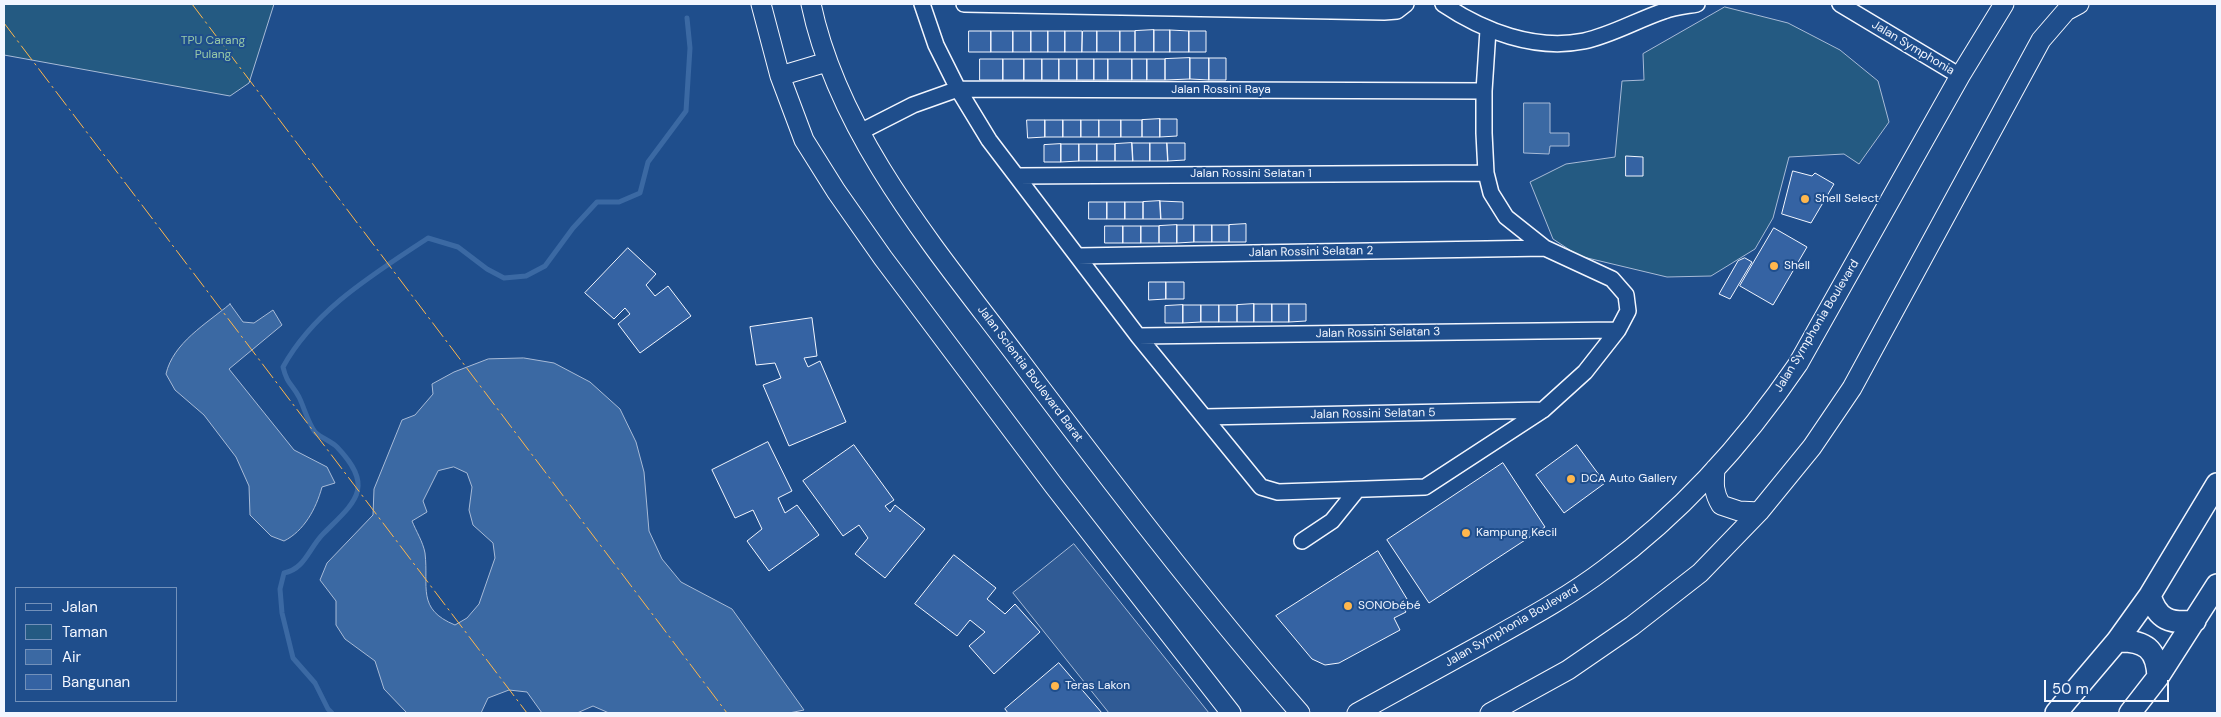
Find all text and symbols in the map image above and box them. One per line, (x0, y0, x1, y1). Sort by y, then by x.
street label: Jalan Symphonia (1869, 18, 1957, 78)
park label: TPU Carang Pulang (181, 34, 245, 62)
street label: Jalan Rossini Raya (1171, 83, 1271, 97)
street label: Jalan Rossini Selatan 1 (1190, 167, 1312, 181)
place label: Shell Select (1815, 192, 1879, 206)
marker: Shell Select (1799, 193, 1811, 205)
street label: Jalan Rossini Selatan 2 (1249, 244, 1373, 260)
street label: Jalan Symphonia Boulevard (1772, 257, 1862, 395)
place label: Shell (1784, 259, 1810, 273)
marker: Shell (1768, 260, 1780, 272)
street label: Jalan Scientia Boulevard Barat (974, 303, 1086, 445)
street label: Jalan Rossini Selatan 3 (1315, 325, 1441, 341)
street label: Jalan Rossini Selatan 5 (1310, 406, 1436, 422)
place label: DCA Auto Gallery (1581, 472, 1677, 486)
marker: DCA Auto Gallery (1565, 473, 1577, 485)
place label: Kampung Kecil (1476, 526, 1557, 540)
marker: Kampung Kecil (1460, 527, 1472, 539)
street label: Jalan Symphonia Boulevard (1443, 582, 1581, 670)
legend (15, 587, 178, 702)
text: Jalan (62, 597, 98, 617)
place label: SONObébé (1358, 599, 1420, 613)
marker: SONObébé (1342, 600, 1354, 612)
text: Taman (62, 622, 108, 642)
text: Air (62, 647, 81, 667)
scale bar (2046, 670, 2171, 702)
text: Bangunan (62, 672, 130, 692)
place label: Teras Lakon (1065, 679, 1130, 693)
text: 50 m (2052, 679, 2089, 699)
marker: Teras Lakon (1049, 680, 1061, 692)

